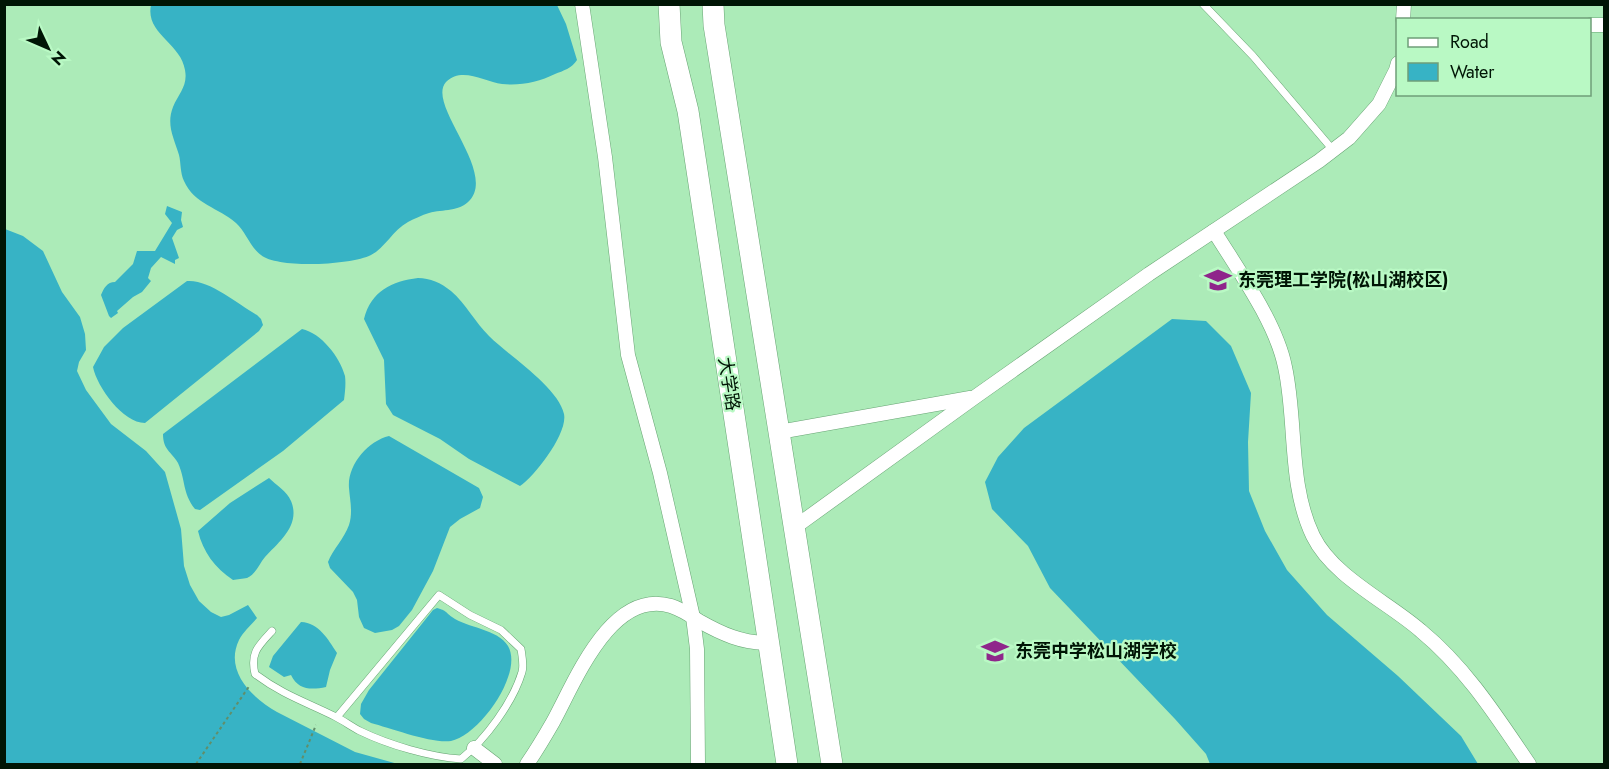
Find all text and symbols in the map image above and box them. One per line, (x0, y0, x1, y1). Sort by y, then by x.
north arrow (18, 18, 78, 78)
legend (1396, 18, 1591, 96)
text: Road (1450, 29, 1489, 55)
text: N (46, 46, 71, 71)
text: Water (1450, 59, 1495, 85)
school or university icon: 东莞理工学院(松山湖校区) (1203, 265, 1233, 295)
place label: 东莞理工学院(松山湖校区) (1238, 267, 1448, 293)
street label: 大学路 (712, 355, 746, 413)
school or university icon: 东莞中学松山湖学校 (980, 636, 1010, 666)
place label: 东莞中学松山湖学校 (1015, 638, 1177, 664)

